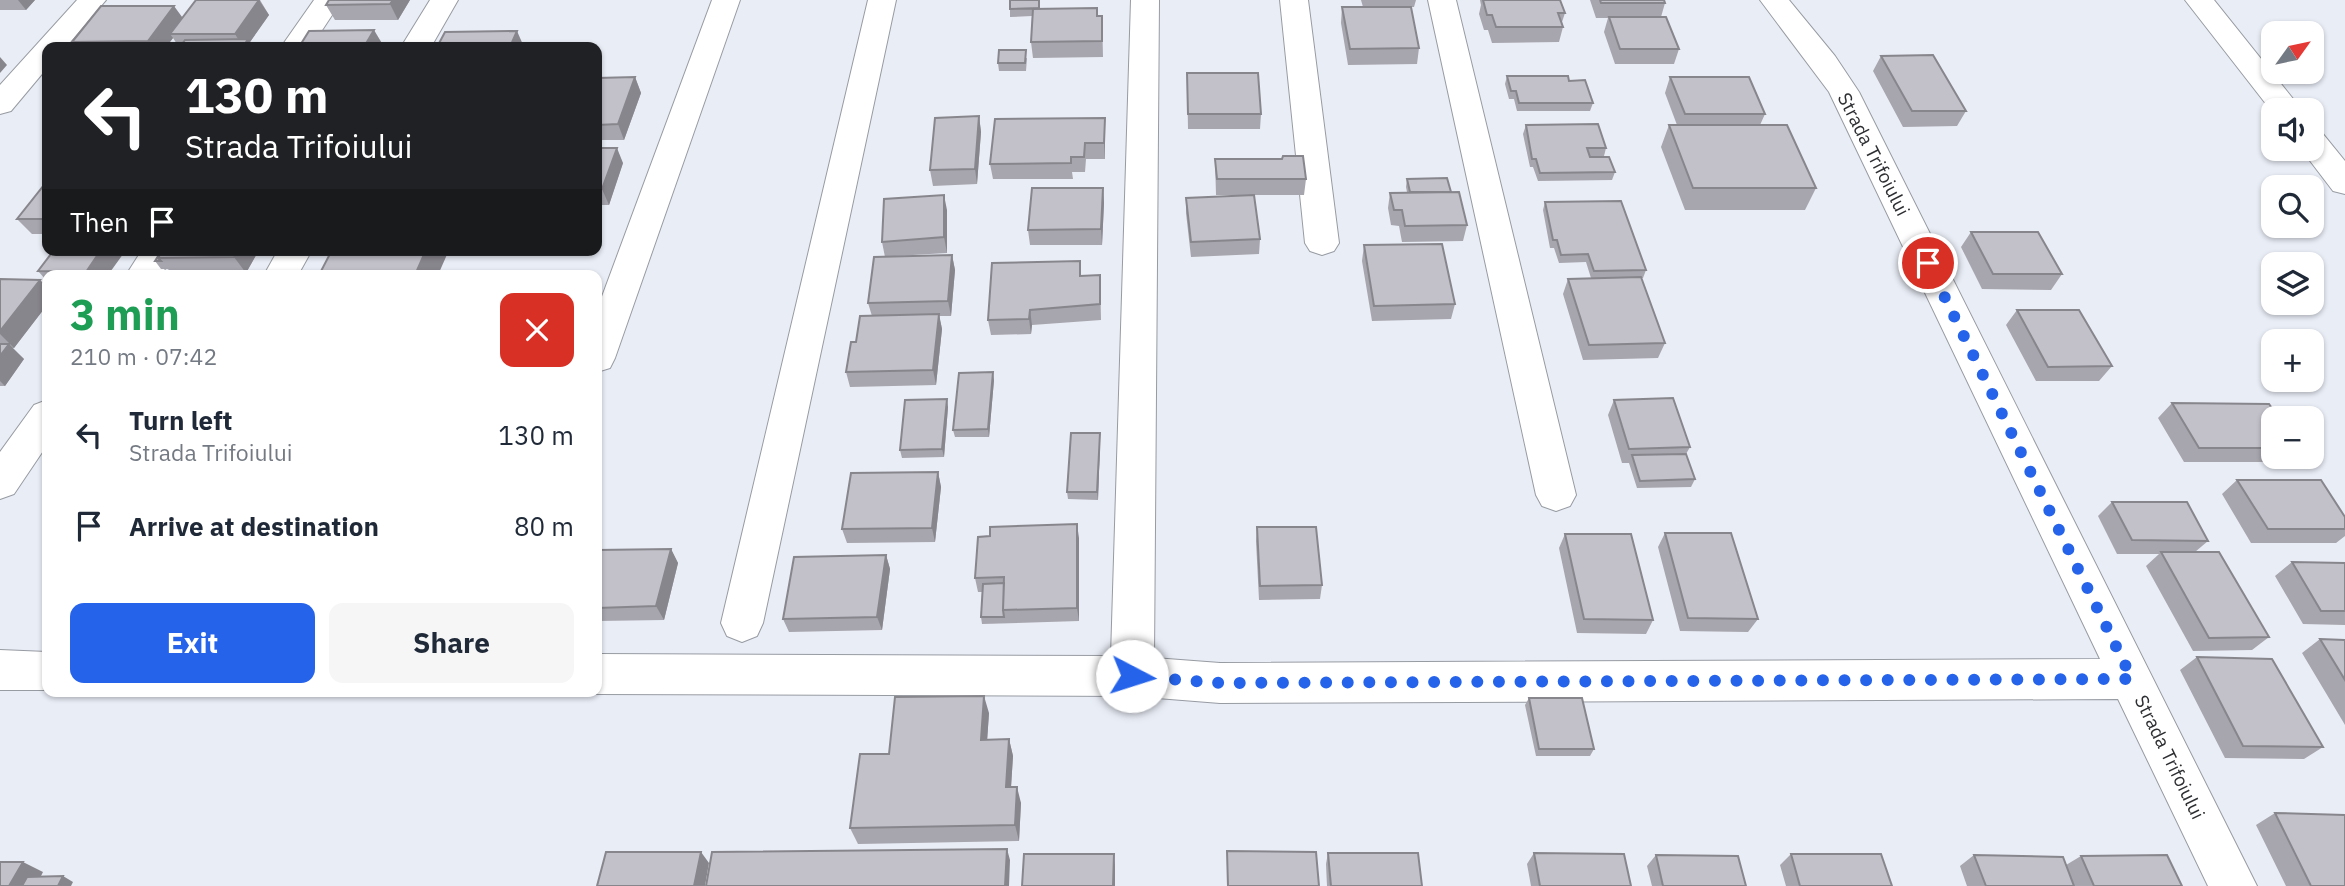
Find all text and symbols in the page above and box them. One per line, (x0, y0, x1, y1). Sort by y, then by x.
north arrow (2261, 21, 2324, 84)
map controls (2261, 21, 2324, 469)
text: 130 m (185, 63, 329, 126)
icon: left (70, 70, 161, 161)
street label: Strada Trifoiului (1833, 88, 1915, 220)
button: sound (2261, 98, 2324, 161)
text: Strada Trifoiului (185, 125, 413, 167)
button: search (2261, 175, 2324, 238)
icon: arrive (143, 203, 181, 241)
text: Then (70, 205, 129, 239)
pin (1898, 233, 1958, 293)
icon: arrive (1909, 244, 1947, 282)
button: layers (2261, 252, 2324, 315)
text: 3 min (70, 287, 180, 342)
button: close (500, 293, 574, 367)
button: + (2261, 329, 2324, 392)
text: 210 m · 07:42 (70, 341, 217, 371)
text: Turn left (129, 403, 232, 437)
button: − (2261, 406, 2324, 469)
icon: left (70, 416, 108, 454)
text: 130 m (498, 418, 574, 452)
text: Strada Trifoiului (129, 437, 293, 467)
icon: arrive (70, 507, 108, 545)
text: Arrive at destination (129, 509, 379, 543)
text: 80 m (514, 509, 574, 543)
button: Exit (70, 603, 315, 683)
button: Share (329, 603, 574, 683)
position arrow (1095, 639, 1169, 713)
street label: Strada Trifoiului (2130, 691, 2210, 823)

